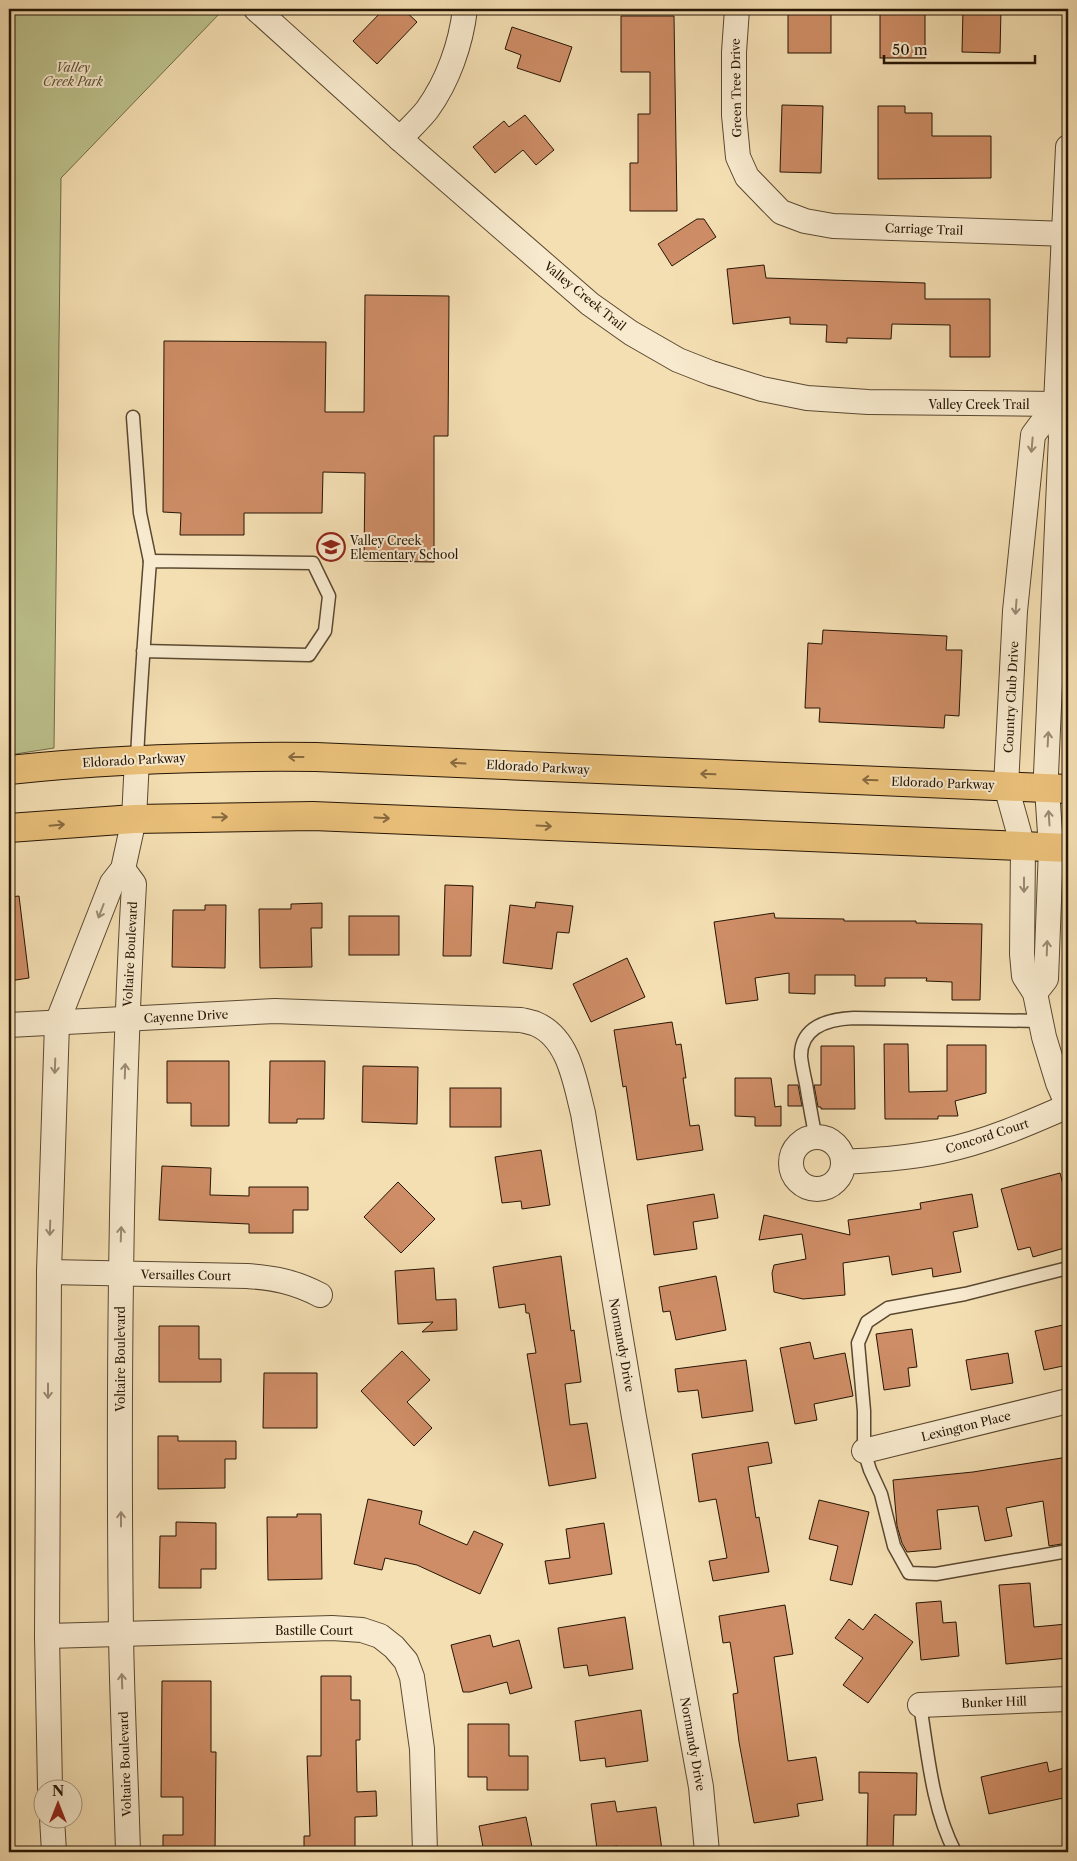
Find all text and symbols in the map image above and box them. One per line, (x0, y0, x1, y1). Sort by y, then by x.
scale bar (884, 32, 1036, 64)
street label: Green Tree Drive (728, 38, 744, 138)
text: 50 m (892, 40, 928, 59)
park label: Valley Creek Park (43, 60, 104, 89)
street label: Carriage Trail (885, 220, 964, 238)
street label: Valley Creek Trail (540, 258, 629, 334)
street label: Valley Creek Trail (928, 397, 1030, 412)
one-way arrow (1027, 437, 1037, 453)
school or university icon: Valley Creek Elementary School (316, 532, 346, 562)
place label: Valley Creek Elementary School (349, 533, 459, 562)
one-way arrow (1011, 599, 1020, 615)
street label: Country Club Drive (1001, 640, 1021, 753)
one-way arrow (1043, 731, 1053, 748)
street label: Eldorado Parkway (82, 750, 187, 770)
one-way arrow (288, 752, 304, 762)
street label: Eldorado Parkway (486, 757, 591, 777)
one-way arrow (450, 758, 466, 768)
one-way arrow (700, 769, 716, 779)
street label: Eldorado Parkway (891, 774, 995, 792)
one-way arrow (863, 776, 879, 785)
one-way arrow (1044, 810, 1054, 826)
one-way arrow (211, 812, 227, 821)
one-way arrow (374, 814, 390, 823)
one-way arrow (49, 820, 65, 830)
one-way arrow (536, 821, 552, 830)
one-way arrow (1019, 876, 1029, 893)
street label: Voltaire Boulevard (120, 900, 140, 1008)
one-way arrow (95, 904, 104, 919)
one-way arrow (1043, 940, 1052, 956)
street label: Cayenne Drive (143, 1006, 229, 1026)
one-way arrow (51, 1057, 60, 1073)
one-way arrow (120, 1063, 130, 1080)
street label: Concord Court (944, 1115, 1031, 1156)
one-way arrow (45, 1220, 55, 1236)
one-way arrow (116, 1226, 125, 1242)
street label: Versailles Court (140, 1267, 232, 1283)
street label: Normandy Drive (606, 1297, 638, 1393)
street label: Voltaire Boulevard (113, 1306, 128, 1413)
one-way arrow (43, 1382, 53, 1398)
street label: Lexington Place (920, 1408, 1013, 1444)
one-way arrow (116, 1511, 125, 1527)
street label: Bastille Court (275, 1623, 354, 1638)
one-way arrow (118, 1673, 127, 1689)
street label: Bunker Hill (961, 1693, 1027, 1711)
street label: Normandy Drive (677, 1696, 709, 1792)
street label: Voltaire Boulevard (116, 1710, 134, 1818)
north arrow (32, 1778, 82, 1828)
text: N (52, 1782, 64, 1800)

